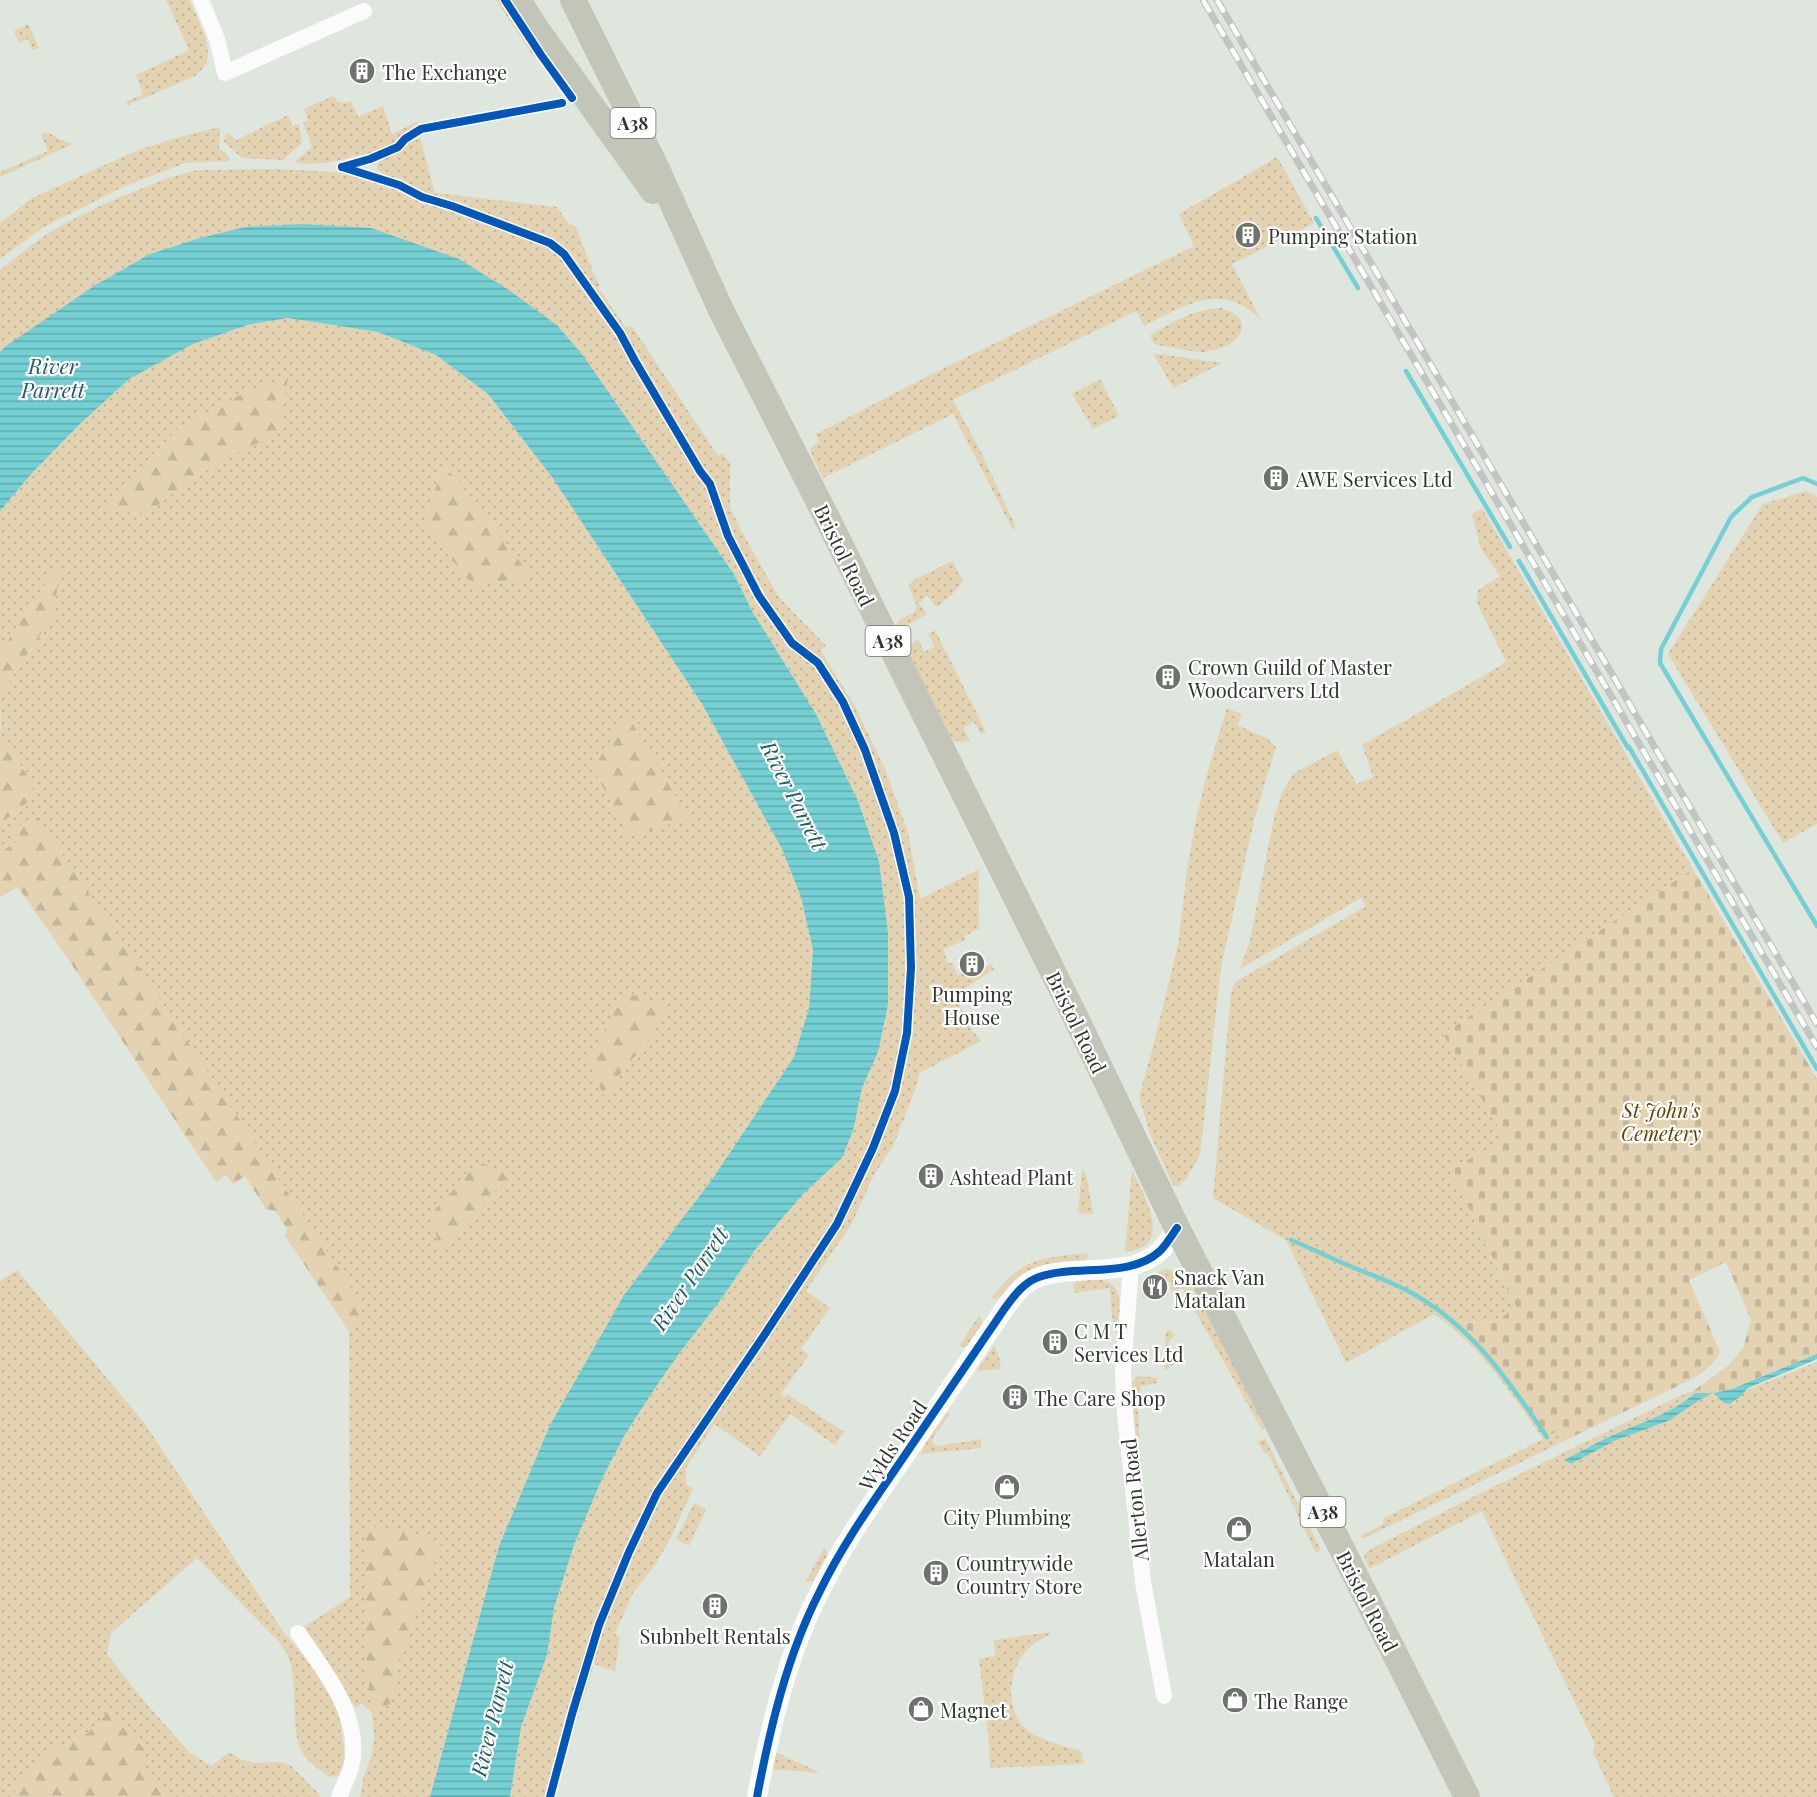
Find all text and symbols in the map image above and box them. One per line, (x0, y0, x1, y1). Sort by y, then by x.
building icon: The Exchange (347, 56, 377, 86)
place label: The Exchange (382, 58, 507, 85)
road number: A38 (610, 108, 656, 138)
building icon: Pumping Station (1233, 220, 1263, 250)
place label: Pumping Station (1268, 222, 1418, 249)
water label: River Parrett (20, 351, 86, 403)
building icon: AWE Services Ltd (1261, 463, 1291, 493)
place label: AWE Services Ltd (1295, 465, 1453, 492)
street label: Bristol Road (809, 500, 881, 611)
road number: A38 (866, 626, 910, 656)
place label: Crown Guild of Master Woodcarvers Ltd (1187, 653, 1392, 703)
building icon: Crown Guild of Master Woodcarvers Ltd (1153, 662, 1183, 692)
water label: River Parrett (755, 735, 835, 855)
building icon: Pumping House (957, 949, 987, 979)
street label: Bristol Road (1041, 967, 1113, 1078)
place label: Pumping House (932, 980, 1013, 1030)
park label: St John's Cemetery (1621, 1096, 1701, 1146)
building icon: Ashtead Plant (916, 1161, 946, 1191)
place label: Ashtead Plant (949, 1163, 1074, 1190)
water label: River Parrett (644, 1220, 734, 1336)
place label: Snack Van Matalan (1174, 1263, 1265, 1313)
restaurant icon: Snack Van Matalan (1140, 1272, 1170, 1302)
place label: C M T Services Ltd (1074, 1317, 1184, 1367)
building icon: C M T Services Ltd (1040, 1327, 1070, 1357)
building icon: The Care Shop (1000, 1382, 1030, 1412)
place label: The Care Shop (1034, 1384, 1166, 1411)
street label: Wylds Road (851, 1394, 932, 1496)
street label: Allerton Road (1114, 1437, 1154, 1564)
shop icon: City Plumbing (992, 1472, 1022, 1502)
road number: A38 (1300, 1497, 1346, 1527)
place label: City Plumbing (943, 1503, 1071, 1530)
shop icon: Matalan (1224, 1514, 1254, 1544)
place label: Matalan (1203, 1545, 1275, 1572)
street label: Bristol Road (1331, 1546, 1405, 1657)
place label: Countrywide Country Store (956, 1549, 1082, 1599)
building icon: Countrywide Country Store (921, 1558, 951, 1588)
building icon: Subnbelt Rentals (700, 1591, 730, 1621)
place label: Subnbelt Rentals (639, 1622, 791, 1649)
water label: River Parrett (463, 1656, 519, 1780)
shop icon: The Range (1220, 1685, 1250, 1715)
place label: The Range (1254, 1687, 1348, 1714)
shop icon: Magnet (906, 1694, 936, 1724)
place label: Magnet (940, 1696, 1008, 1723)

